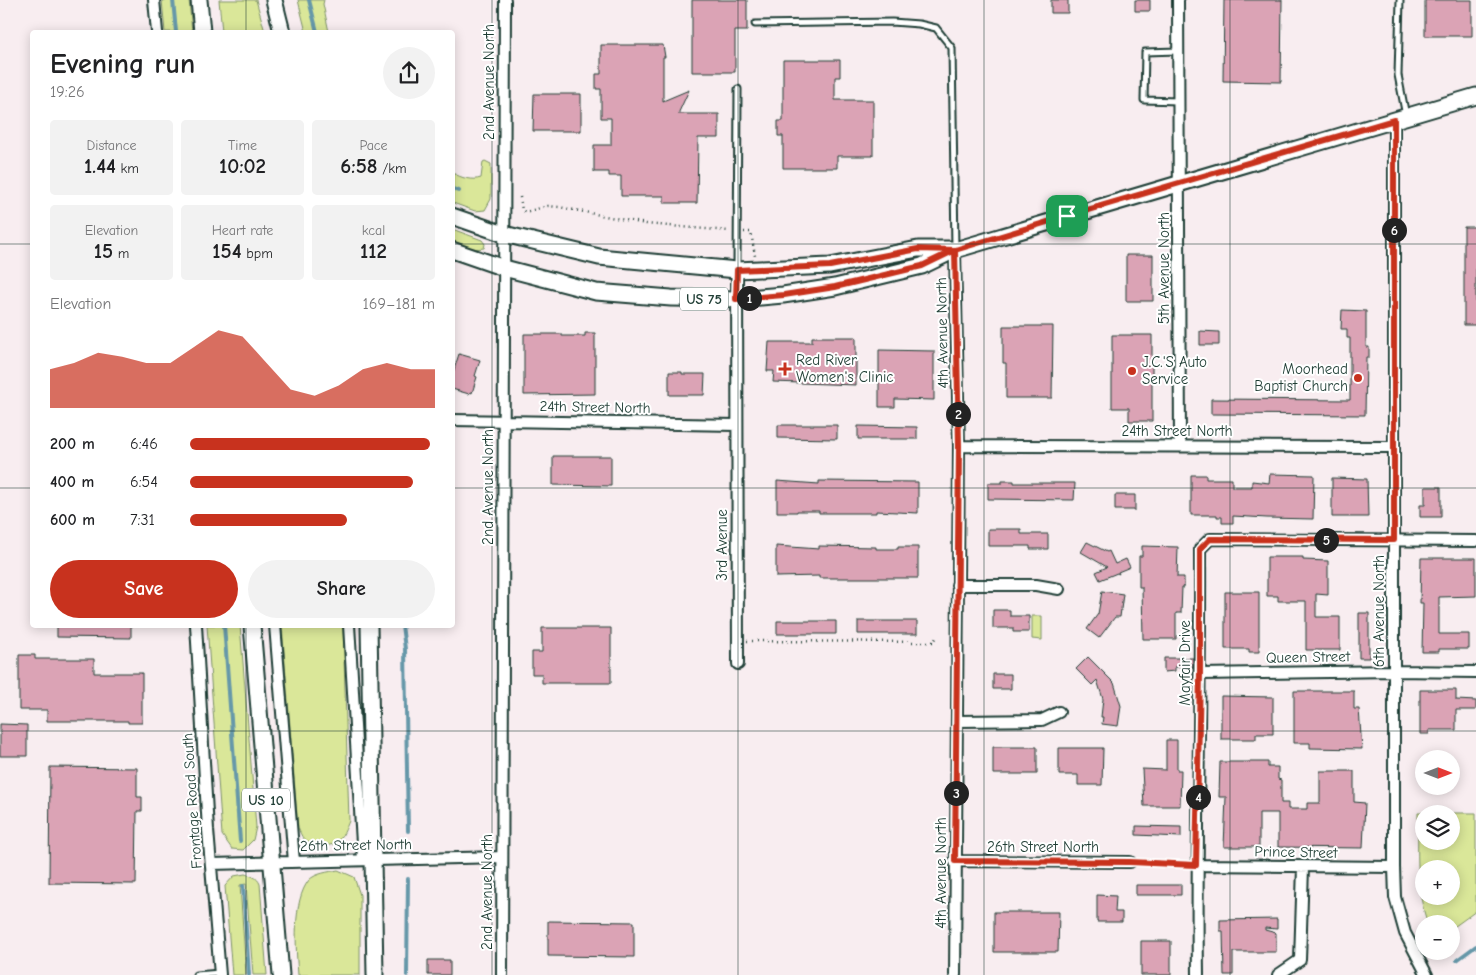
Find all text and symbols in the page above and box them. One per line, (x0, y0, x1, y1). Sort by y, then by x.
street label: 2nd Avenue North (480, 24, 498, 140)
button: share (383, 47, 435, 99)
text: Evening run (50, 48, 195, 80)
text: 19:26 (50, 83, 85, 101)
text: Distance (86, 137, 137, 154)
text: Time (228, 137, 257, 154)
text: Pace (359, 137, 388, 154)
text: 1.44 (84, 154, 116, 178)
text: 10:02 (219, 154, 266, 178)
text: 6:58 (340, 154, 378, 178)
text: km (116, 160, 139, 177)
text: /km (378, 160, 407, 177)
pin (1046, 195, 1088, 237)
icon: arrive (1053, 202, 1081, 230)
street label: 5th Avenue North (1155, 212, 1173, 324)
pin: 6 (1382, 218, 1406, 242)
text: Elevation (85, 222, 138, 239)
text: Heart rate (212, 222, 273, 239)
text: kcal (362, 222, 385, 239)
text: 6 (1391, 222, 1398, 239)
text: 15 (94, 239, 113, 263)
text: 154 (212, 239, 242, 263)
text: 112 (360, 239, 387, 263)
text: m (113, 245, 129, 262)
text: bpm (242, 245, 273, 262)
street label: 4th Avenue North (932, 277, 952, 389)
pin: 1 (736, 286, 762, 310)
road number: US 75 (680, 288, 728, 310)
text: 1 (747, 290, 752, 307)
text: Elevation (50, 295, 111, 313)
text: 169–181 m (362, 295, 435, 313)
place label: Red River Women's Clinic (796, 351, 894, 386)
place label: J.C.'S Auto Service (1142, 353, 1207, 388)
place label: Moorhead Baptist Church (1254, 360, 1348, 395)
marker: Red River Women's Clinic (778, 362, 792, 376)
marker: J.C.'S Auto Service (1126, 365, 1138, 377)
marker: Moorhead Baptist Church (1352, 372, 1364, 384)
street label: 24th Street North (539, 397, 651, 417)
pin: 2 (946, 402, 970, 426)
text: 2 (955, 406, 962, 423)
street label: 24th Street North (1121, 422, 1233, 440)
street label: 2nd Avenue North (479, 429, 497, 545)
text: 200 m (50, 435, 95, 453)
text: 6:46 (130, 435, 158, 453)
text: 400 m (50, 473, 94, 491)
text: 6:54 (130, 473, 158, 491)
street label: 3rd Avenue (713, 509, 731, 581)
text: 600 m (50, 511, 95, 529)
text: 7:31 (130, 511, 155, 529)
pin: 5 (1314, 528, 1338, 552)
text: 5 (1323, 532, 1330, 549)
street label: 6th Avenue North (1370, 555, 1388, 667)
button: Save (50, 560, 238, 618)
button: Share (248, 560, 435, 618)
street label: Mayfair Drive (1176, 620, 1194, 706)
street label: Queen Street (1266, 647, 1351, 667)
street label: Frontage Road South (178, 732, 206, 870)
north arrow (1415, 750, 1460, 795)
map controls (1415, 750, 1460, 960)
pin: 3 (944, 780, 968, 806)
pin: 4 (1186, 784, 1210, 810)
text: 3 (953, 785, 960, 802)
road number: US 10 (242, 788, 290, 812)
text: 4 (1195, 789, 1202, 806)
button: layers (1415, 805, 1460, 850)
street label: 4th Avenue North (932, 817, 950, 929)
street label: 2nd Avenue North (478, 834, 496, 950)
street label: 26th Street North (300, 835, 412, 855)
street label: 26th Street North (987, 838, 1099, 856)
street label: Prince Street (1254, 842, 1339, 862)
button: + (1415, 860, 1460, 905)
button: − (1415, 915, 1460, 960)

